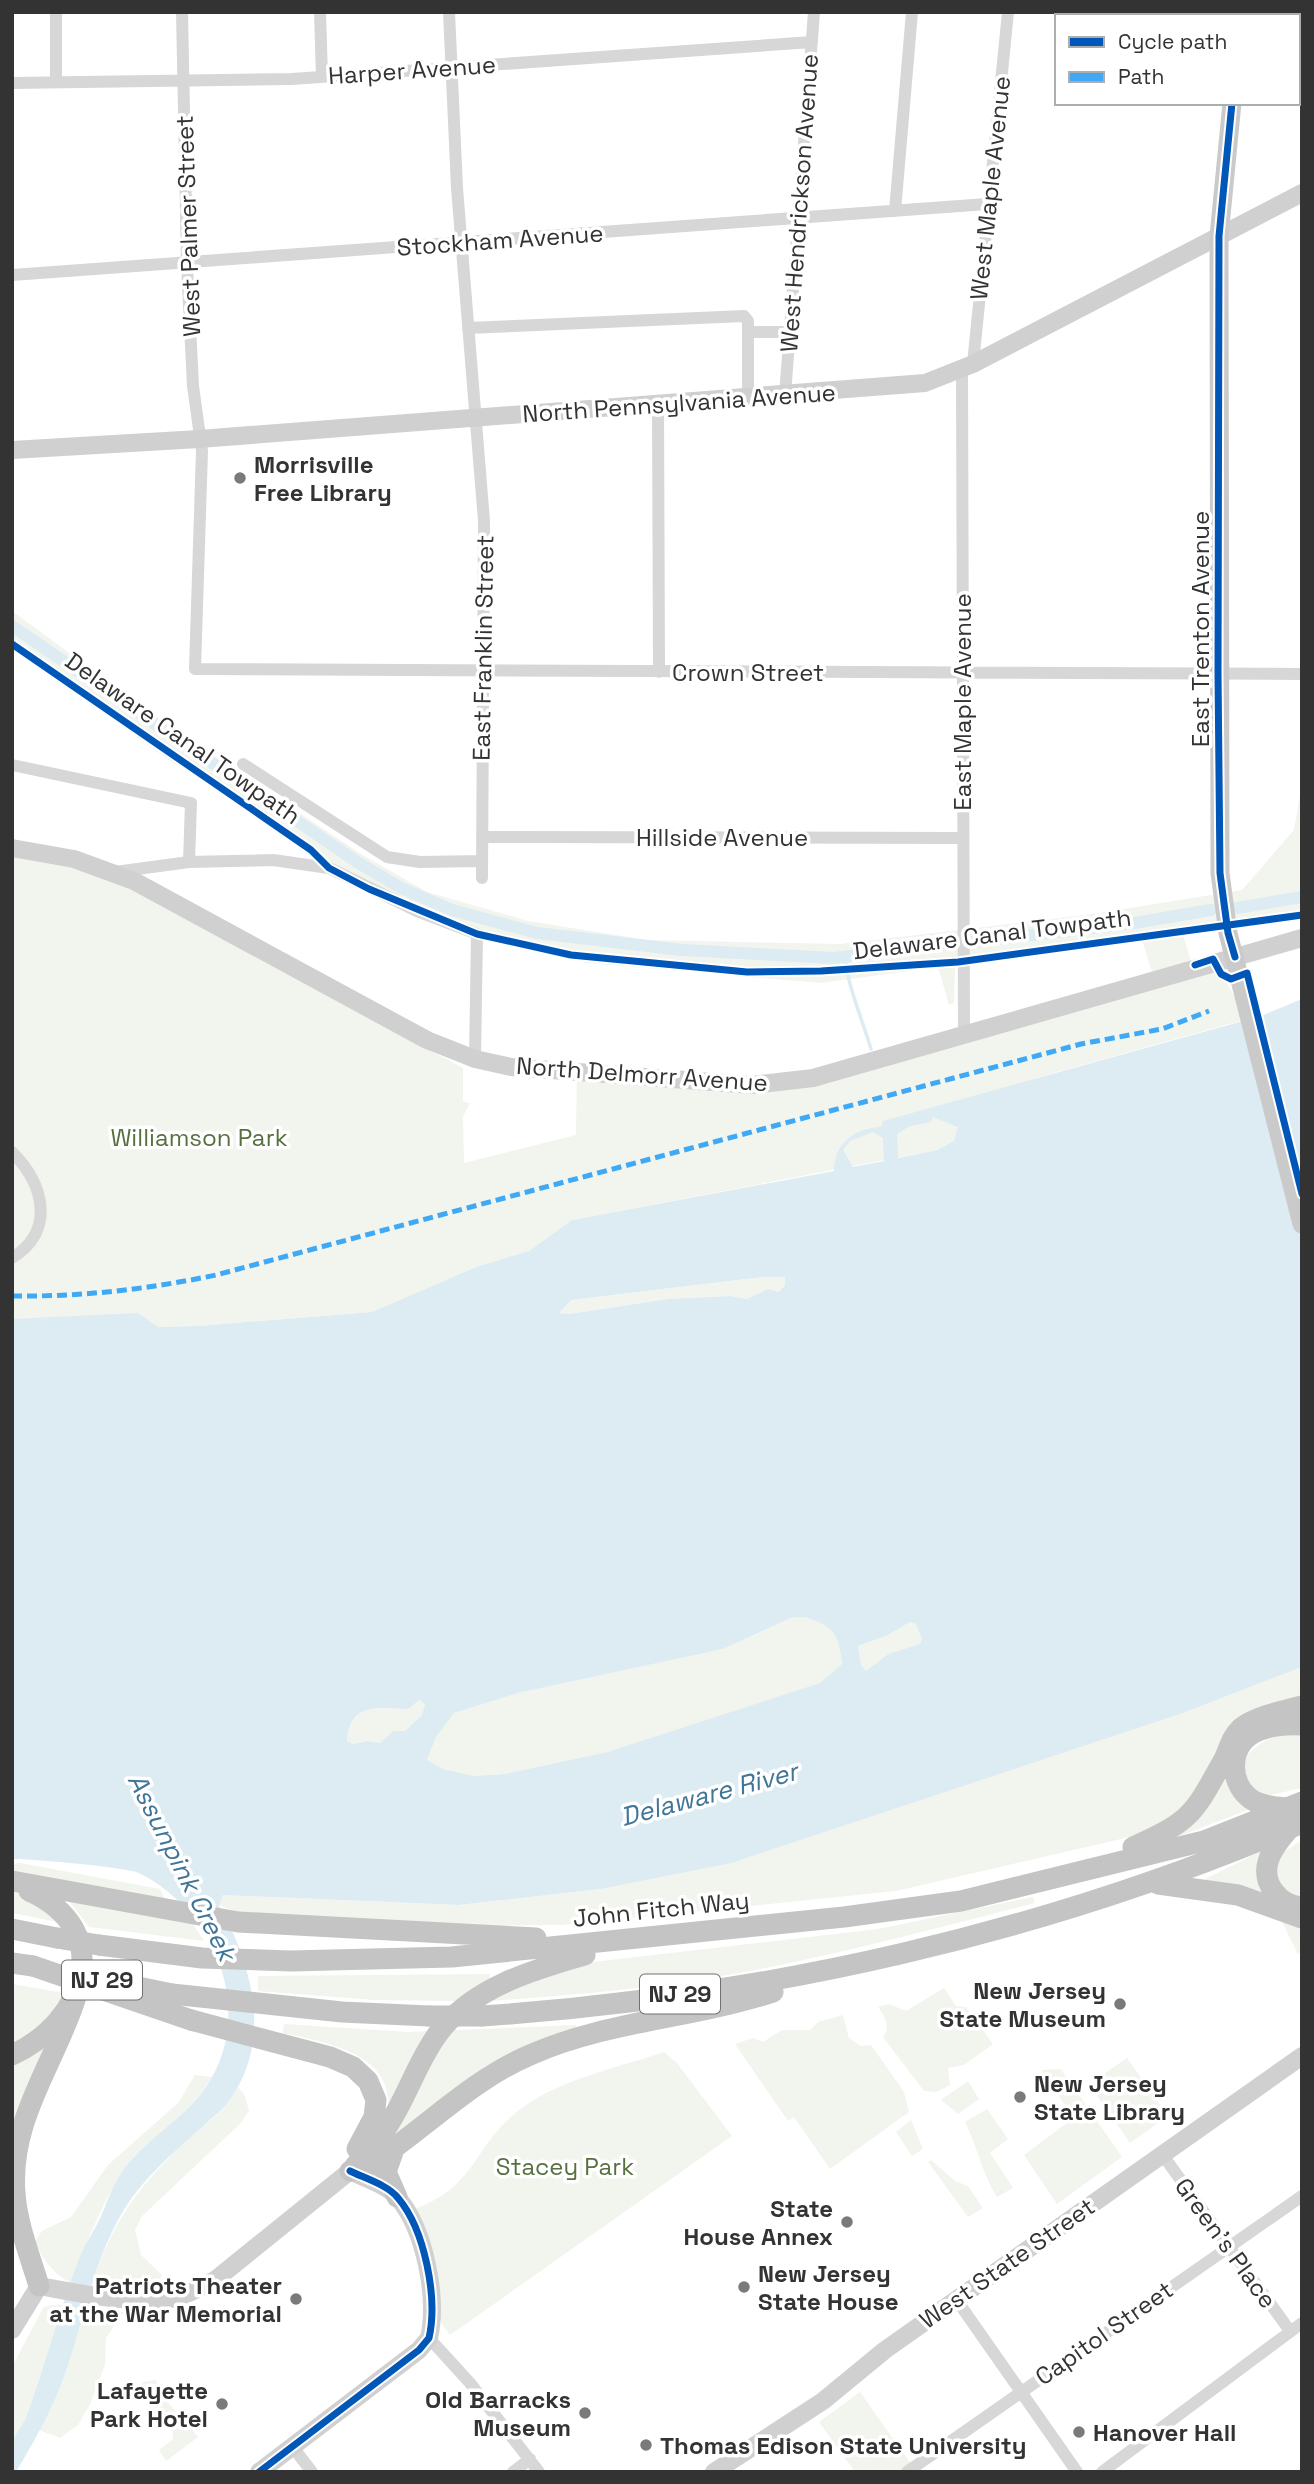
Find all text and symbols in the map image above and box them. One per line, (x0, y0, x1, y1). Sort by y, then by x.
legend (1055, 14, 1300, 105)
text: Cycle path (1118, 28, 1227, 55)
street label: Harper Avenue (327, 49, 497, 91)
street label: West Hendrickson Avenue (773, 53, 825, 353)
text: Path (1118, 63, 1164, 90)
street label: West Maple Avenue (963, 74, 1017, 302)
street label: West Palmer Street (169, 115, 207, 337)
street label: Stockham Avenue (396, 217, 604, 263)
street label: North Pennsylvania Avenue (521, 377, 837, 429)
place label: Morrisville Free Library (254, 449, 392, 508)
marker: Morrisville Free Library (232, 470, 248, 486)
street label: East Trenton Avenue (1185, 511, 1216, 747)
street label: East Franklin Street (466, 535, 500, 761)
street label: East Maple Avenue (947, 593, 978, 811)
street label: Delaware Canal Towpath (59, 645, 307, 831)
street label: Crown Street (672, 657, 824, 688)
street label: Hillside Avenue (636, 822, 808, 853)
street label: Delaware Canal Towpath (851, 902, 1133, 966)
street label: North Delmorr Avenue (515, 1050, 769, 1098)
park label: Williamson Park (110, 1122, 288, 1153)
water label: Delaware River (617, 1753, 804, 1834)
water label: Assunpink Creek (120, 1767, 245, 1969)
street label: John Fitch Way (571, 1884, 751, 1934)
road number: NJ 29 (62, 1960, 142, 1999)
road number: NJ 29 (640, 1974, 720, 2013)
place label: New Jersey State Museum (939, 1975, 1106, 2034)
marker: New Jersey State Museum (1112, 1996, 1128, 2012)
place label: New Jersey State Library (1034, 2068, 1185, 2127)
marker: New Jersey State Library (1012, 2089, 1028, 2105)
park label: Stacey Park (496, 2151, 634, 2182)
street label: Green's Place (1168, 2172, 1284, 2314)
street label: West State Street (913, 2191, 1101, 2335)
place label: State House Annex (683, 2193, 833, 2252)
marker: State House Annex (839, 2214, 855, 2230)
place label: New Jersey State House (758, 2258, 899, 2317)
place label: Patriots Theater at the War Memorial (49, 2270, 282, 2329)
street label: Capitol Street (1029, 2274, 1179, 2392)
marker: New Jersey State House (736, 2279, 752, 2295)
marker: Patriots Theater at the War Memorial (288, 2291, 304, 2307)
place label: Lafayette Park Hotel (90, 2375, 208, 2434)
place label: Old Barracks Museum (425, 2384, 571, 2443)
marker: Lafayette Park Hotel (214, 2396, 230, 2412)
marker: Old Barracks Museum (577, 2405, 593, 2421)
place label: Hanover Hall (1093, 2417, 1236, 2448)
marker: Hanover Hall (1071, 2424, 1087, 2440)
place label: Thomas Edison State University (660, 2430, 1026, 2461)
marker: Thomas Edison State University (638, 2437, 654, 2453)

